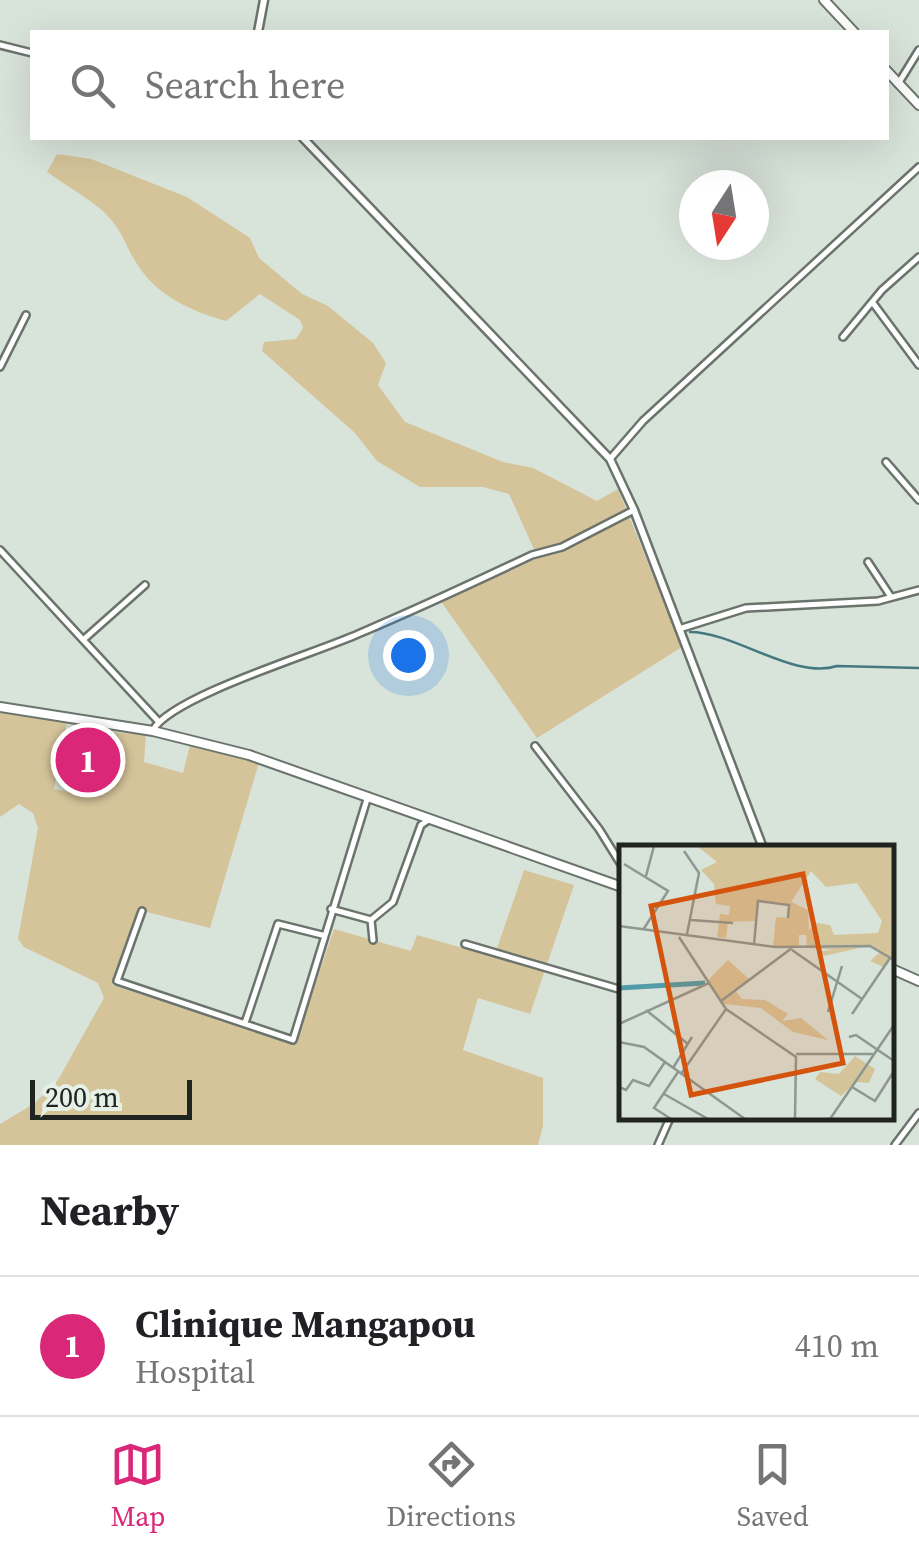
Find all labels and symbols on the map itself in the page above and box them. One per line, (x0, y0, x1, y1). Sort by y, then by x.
north arrow (679, 170, 769, 260)
your location (383, 630, 434, 681)
pin: 1 (56, 722, 120, 798)
inset map (619, 845, 894, 1120)
scale bar (30, 1075, 192, 1120)

